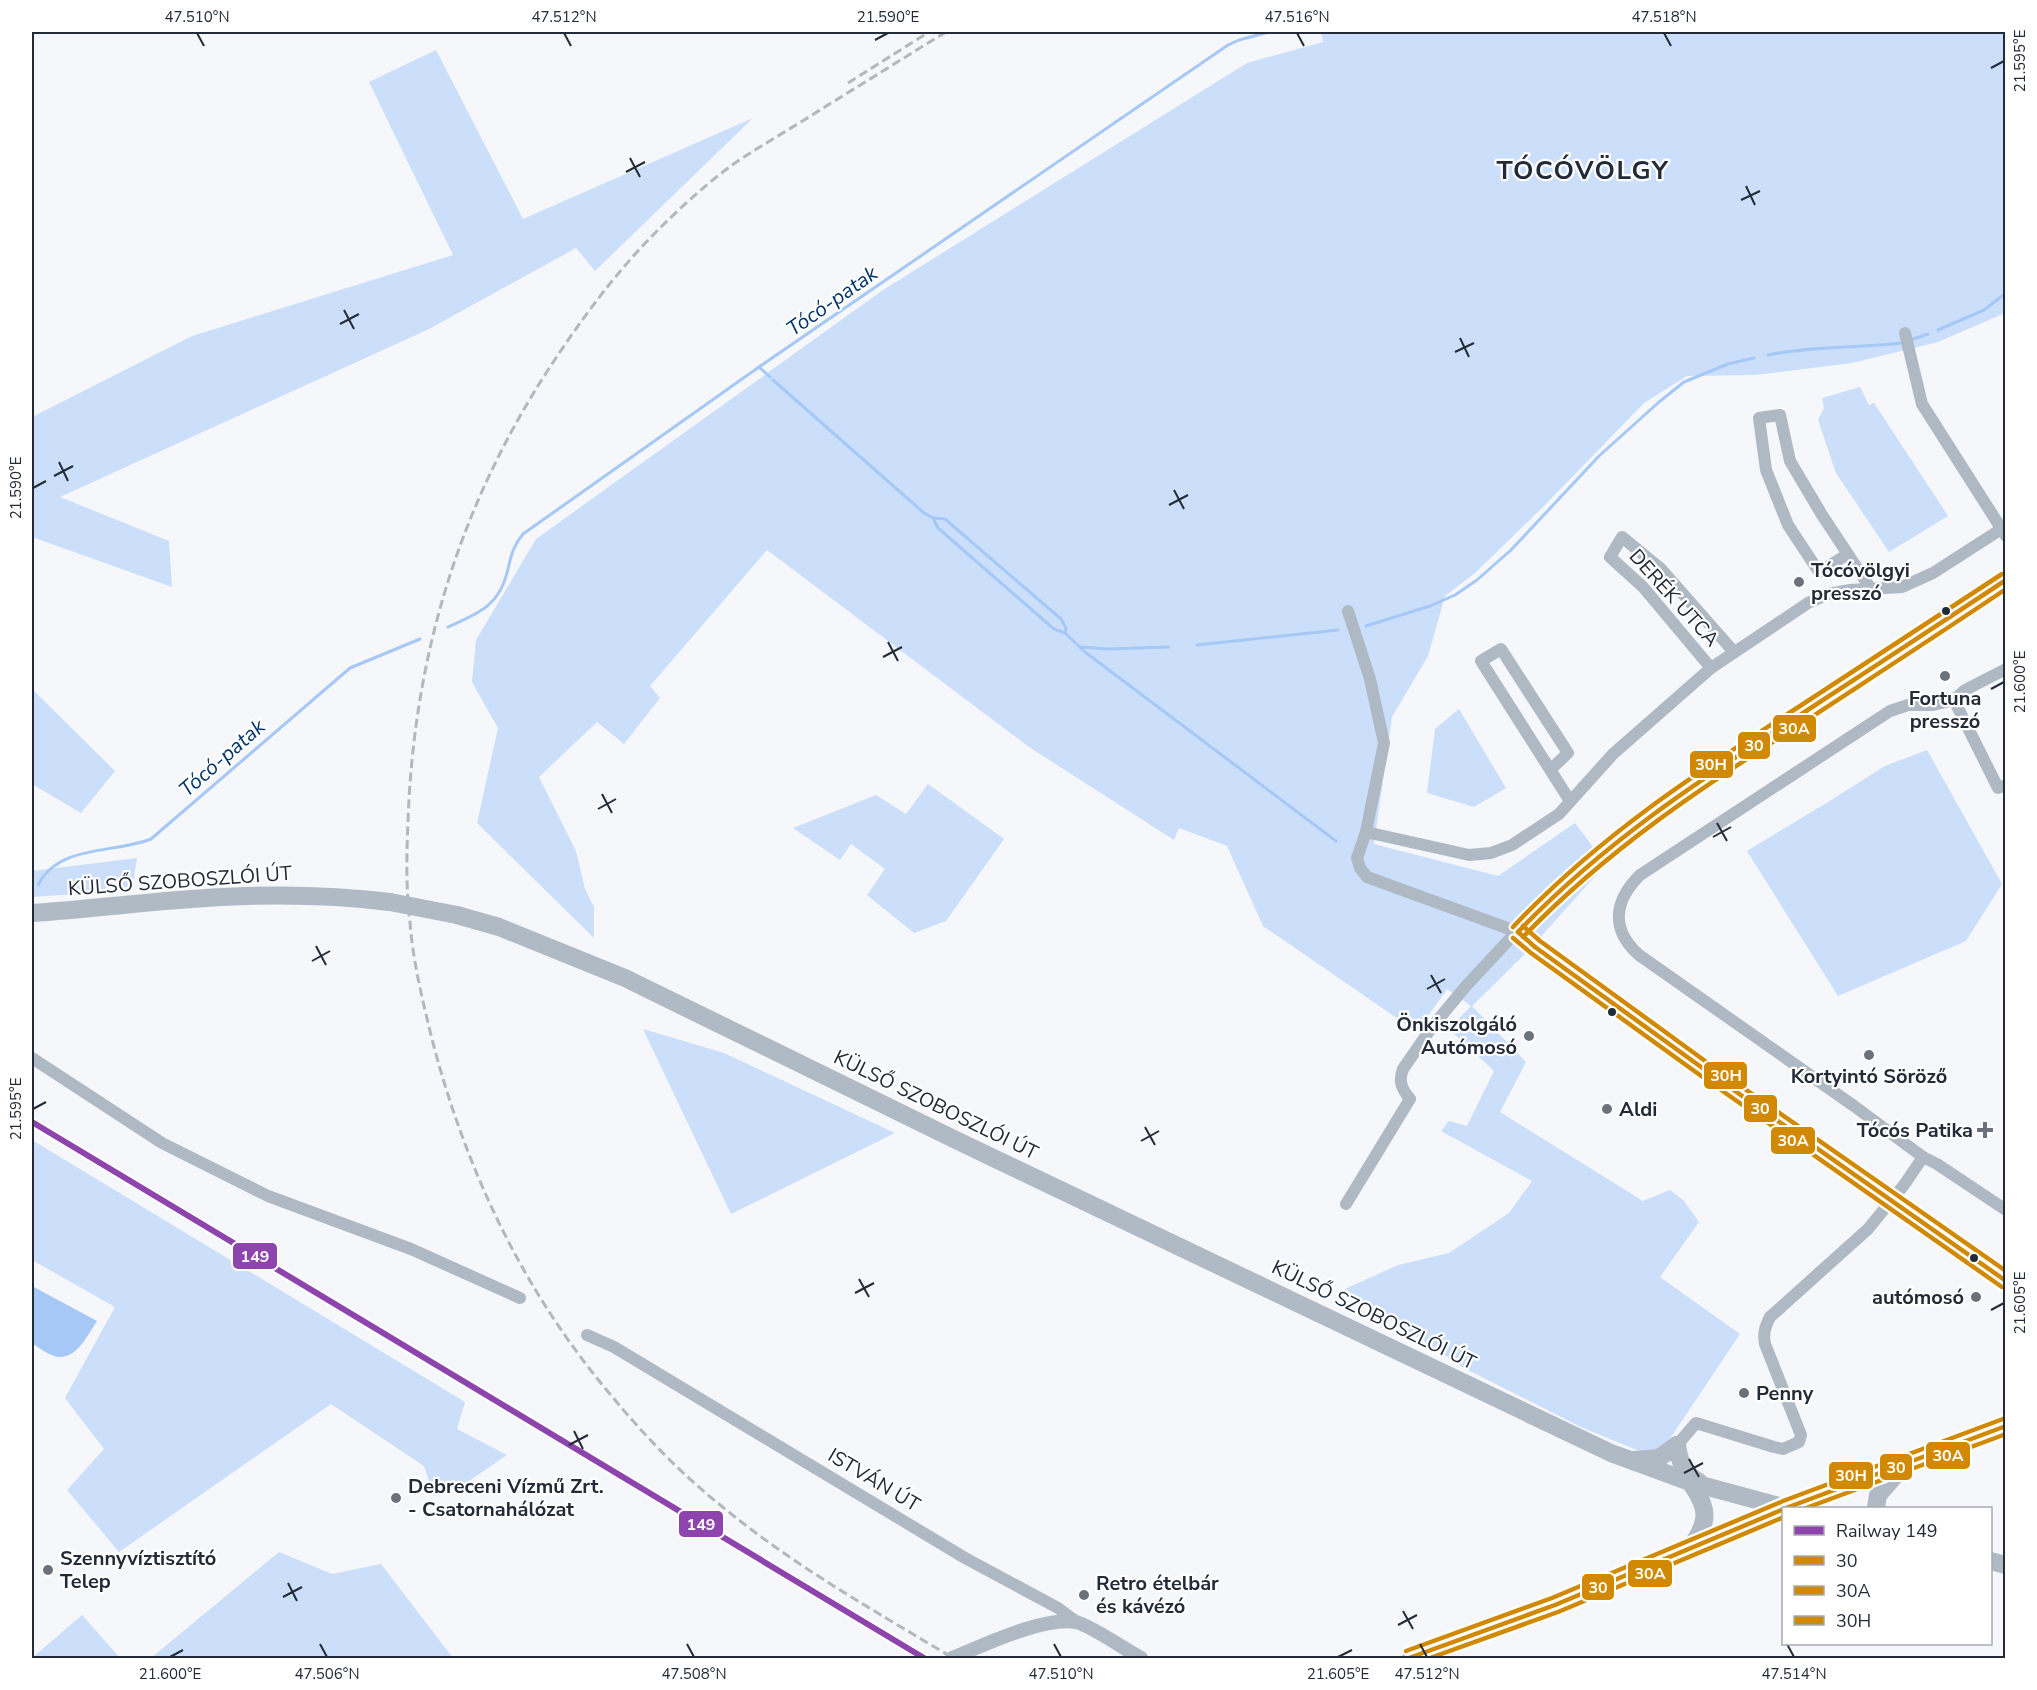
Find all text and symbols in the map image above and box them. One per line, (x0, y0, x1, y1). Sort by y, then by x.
text: 47.510°N (164, 7, 230, 27)
text: 47.512°N (531, 7, 597, 27)
text: 21.590°E (857, 7, 919, 27)
text: 47.516°N (1264, 7, 1330, 27)
text: 47.518°N (1631, 7, 1697, 27)
text: 21.595°E (2010, 30, 2030, 92)
district label: TÓCÓVÖLGY (1497, 153, 1669, 188)
water label: Tócó-patak (781, 259, 884, 343)
text: 21.590°E (6, 457, 26, 519)
street label: DERÉK UTCA (1623, 543, 1725, 653)
place label: Tócóvölgyi presszó (1811, 557, 1910, 607)
marker: Tócóvölgyi presszó (1792, 575, 1806, 589)
unlabelled marker (1940, 605, 1952, 617)
text: 21.600°E (2010, 651, 2030, 713)
marker: Fortuna presszó (1938, 669, 1952, 683)
place label: Fortuna presszó (1909, 685, 1981, 735)
water label: Tócó-patak (173, 713, 271, 803)
line badge: 30A (1772, 714, 1817, 743)
text: 30A (1778, 718, 1810, 740)
line badge: 30 (1737, 731, 1771, 760)
text: 30 (1744, 735, 1764, 757)
line badge: 30H (1689, 750, 1734, 779)
text: 30H (1695, 754, 1727, 776)
street label: KÜLSŐ SZOBOSZLÓI ÚT (67, 860, 293, 902)
unlabelled marker (1606, 1006, 1618, 1018)
place label: Önkiszolgáló Autómosó (1396, 1011, 1517, 1061)
marker: Önkiszolgáló Autómosó (1522, 1029, 1536, 1043)
street label: KÜLSŐ SZOBOSZLÓI ÚT (829, 1044, 1043, 1166)
marker: Kortyintó Söröző (1862, 1048, 1876, 1062)
line badge: 30H (1703, 1061, 1748, 1090)
place label: Kortyintó Söröző (1791, 1063, 1947, 1090)
text: 30H (1710, 1065, 1742, 1087)
text: 21.595°E (6, 1078, 26, 1140)
line badge: 30 (1743, 1094, 1778, 1123)
place label: Aldi (1619, 1096, 1657, 1123)
text: 30 (1750, 1098, 1770, 1120)
marker: Aldi (1600, 1102, 1614, 1116)
place label: Tócós Patika (1857, 1117, 1973, 1144)
marker: Tócós Patika (1978, 1123, 1992, 1137)
line badge: 30A (1770, 1126, 1816, 1155)
text: 30A (1777, 1130, 1809, 1152)
line badge: 149 (232, 1242, 278, 1270)
text: 149 (241, 1246, 269, 1268)
unlabelled marker (1968, 1252, 1980, 1264)
street label: KÜLSŐ SZOBOSZLÓI ÚT (1267, 1254, 1481, 1376)
text: 21.605°E (2010, 1272, 2030, 1334)
place label: autómosó (1872, 1284, 1964, 1311)
marker: autómosó (1969, 1290, 1983, 1304)
place label: Penny (1756, 1380, 1814, 1407)
marker: Penny (1737, 1386, 1751, 1400)
line badge: 30A (1925, 1441, 1971, 1470)
street label: ISTVÁN ÚT (823, 1442, 925, 1518)
text: 30A (1932, 1445, 1964, 1467)
line badge: 30 (1879, 1453, 1913, 1481)
text: 30 (1886, 1457, 1906, 1479)
line badge: 30H (1828, 1461, 1874, 1490)
text: 30H (1835, 1465, 1867, 1487)
place label: Debreceni Vízmű Zrt. - Csatornahálózat (408, 1473, 604, 1523)
marker: Debreceni Vízmű Zrt. - Csatornahálózat (389, 1491, 403, 1505)
legend (1782, 1507, 1992, 1645)
line badge: 149 (678, 1510, 724, 1538)
text: 149 (687, 1514, 715, 1536)
text: Railway 149 (1836, 1519, 1938, 1543)
place label: Szennyvíztisztító Telep (60, 1545, 216, 1595)
text: 30 (1836, 1549, 1858, 1573)
line badge: 30A (1627, 1559, 1673, 1588)
marker: Szennyvíztisztító Telep (41, 1563, 55, 1577)
text: 30A (1634, 1563, 1666, 1585)
place label: Retro ételbár és kávézó (1096, 1570, 1219, 1620)
line badge: 30 (1581, 1573, 1615, 1601)
text: 30 (1588, 1577, 1608, 1599)
text: 30A (1836, 1579, 1871, 1603)
marker: Retro ételbár és kávézó (1077, 1588, 1091, 1602)
text: 30H (1836, 1609, 1871, 1633)
text: 21.600°E (139, 1664, 201, 1684)
text: 47.506°N (294, 1664, 360, 1684)
text: 47.508°N (661, 1664, 727, 1684)
text: 47.510°N (1028, 1664, 1094, 1684)
text: 21.605°E (1307, 1664, 1369, 1684)
text: 47.512°N (1394, 1664, 1460, 1684)
text: 47.514°N (1761, 1664, 1827, 1684)

